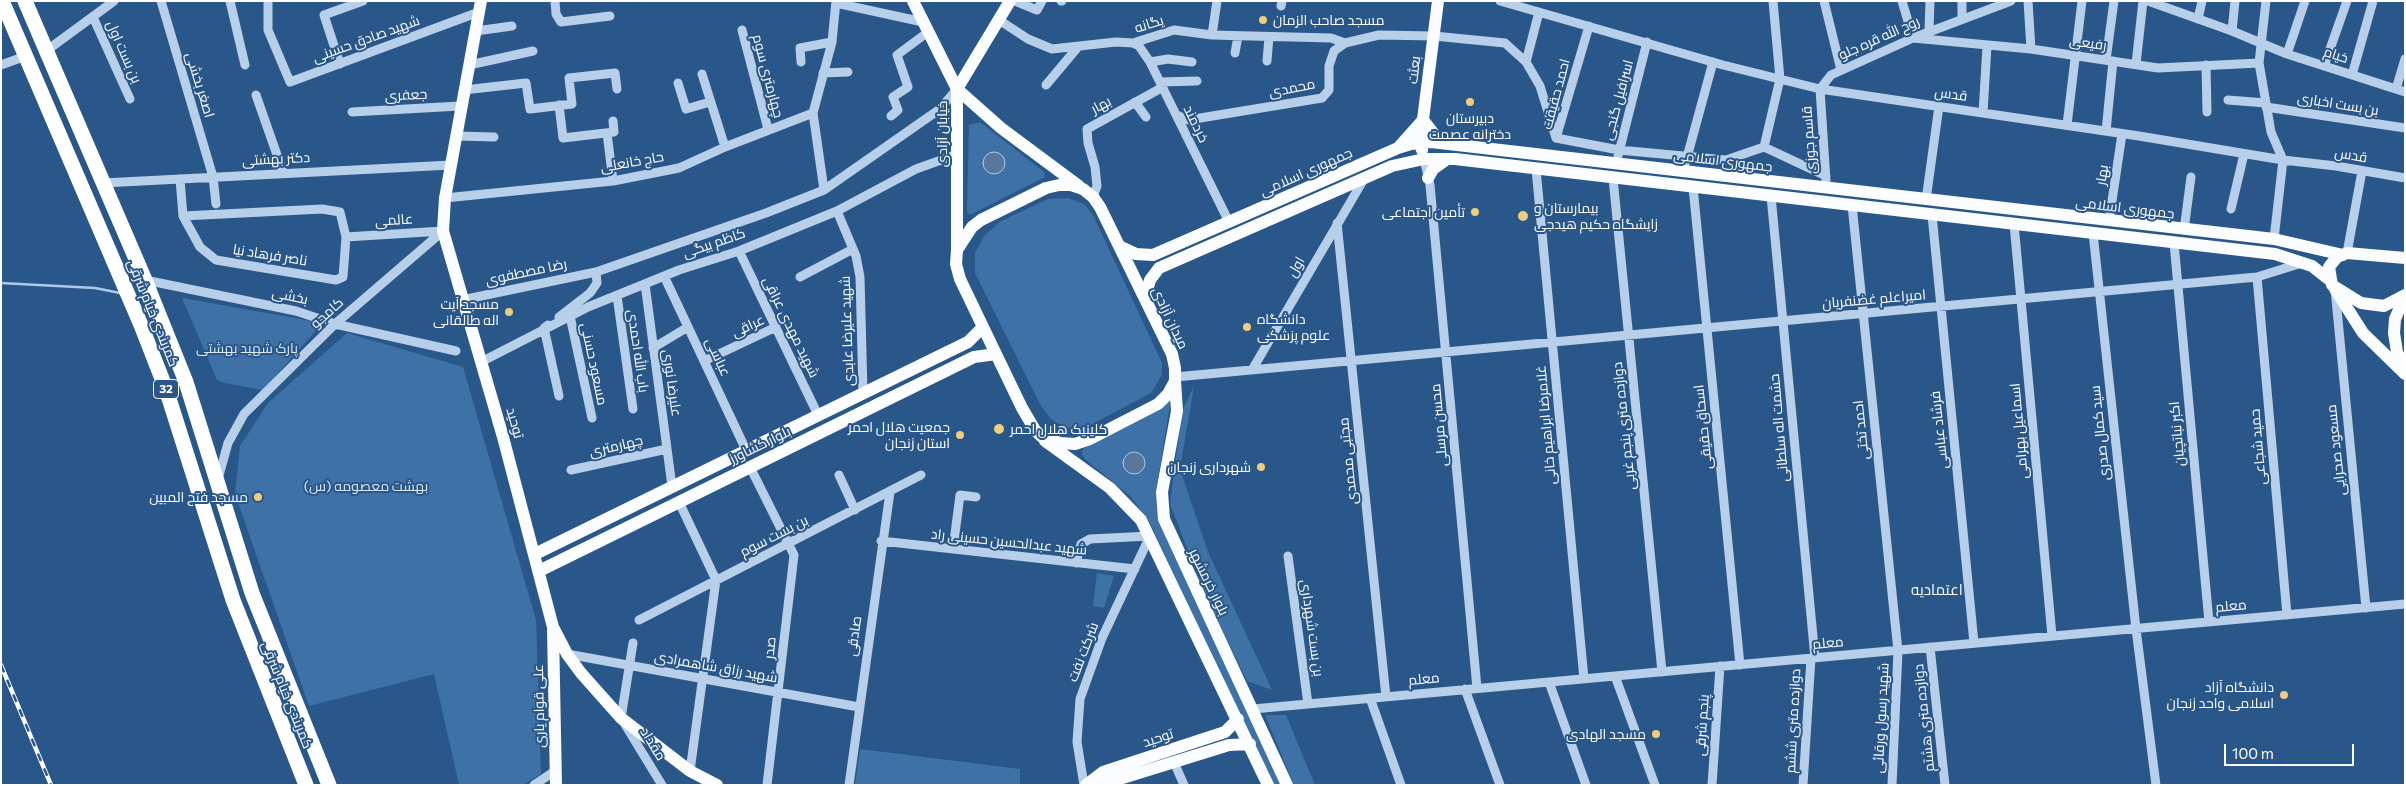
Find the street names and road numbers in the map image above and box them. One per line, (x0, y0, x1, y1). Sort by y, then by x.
street label: شهید صادق حسینی (310, 12, 422, 66)
street label: یگانه (1132, 12, 1166, 36)
street label: روح الله قره جلو (1836, 13, 1922, 63)
street label: بن بست اول (103, 18, 145, 86)
street label: چهارمتری سوم (749, 32, 787, 120)
street label: رفیعی (2068, 32, 2108, 54)
street label: خیام (2322, 43, 2350, 67)
street label: اصغر بخشی (182, 50, 218, 120)
street label: بعثت (1404, 55, 1424, 85)
street label: احمد حقیقت (1539, 57, 1573, 131)
street label: اسرافیل گنجی (1599, 58, 1637, 142)
street label: محمدی (1267, 75, 1317, 101)
street label: قدس (1934, 83, 1968, 105)
street label: جعفری (384, 86, 428, 104)
street label: بن بست اخباری (2296, 89, 2380, 119)
street label: بهار (1088, 93, 1114, 117)
street label: خیابان آزادی (934, 101, 950, 167)
street label: خردمند (1180, 103, 1212, 145)
street label: قاسم جوزی (1798, 105, 1820, 175)
street label: جمهوری اسلامی (1257, 144, 1355, 200)
street label: قدس (2333, 144, 2369, 166)
street label: جمهوری اسلامی (1673, 147, 1773, 175)
street label: حاج خانعلی (599, 148, 665, 176)
street label: دکتر بهشتی (242, 149, 310, 169)
street label: بهار (2092, 163, 2112, 187)
street label: جمهوری اسلامی (2075, 194, 2175, 222)
street label: عالمی (374, 210, 414, 230)
street label: کاظم بیگی (680, 224, 748, 262)
street label: ناصر فرهاد نیا (232, 241, 308, 269)
street label: اول (1284, 254, 1308, 280)
street label: رضا مصطفوی (484, 255, 568, 289)
street label: کمربندی خیام شرقی (124, 257, 182, 369)
street label: شهید مهدی عراقی (759, 274, 823, 380)
street label: شهید علیرضا عابدی (837, 275, 857, 387)
street label: بخشی (270, 284, 310, 308)
street label: میدان آزادی (1148, 284, 1192, 352)
street label: امیراعلم غضنفریان (1821, 286, 1927, 312)
street label: کامجو (307, 294, 347, 332)
street label: باب الله احمدی (624, 308, 652, 394)
street label: عراقی (729, 311, 767, 341)
street label: مسعود حسنی (577, 321, 611, 407)
street label: عباسی (702, 335, 734, 379)
street label: علیرضا نوری (659, 349, 685, 417)
street label: دوازده متری پنجم غربی (1609, 361, 1639, 491)
street label: غلامرضا ابراهیم خانی (1532, 365, 1560, 485)
street label: حشمت اله سلطانی (1766, 373, 1792, 483)
road number: 32 (154, 379, 178, 398)
street label: اسماعیل بهرامی (2006, 382, 2032, 480)
street label: محسن مرسلی (1427, 383, 1451, 467)
street label: اسحاق حقیقی (1690, 384, 1716, 470)
street label: سید کمال صدری (2087, 385, 2113, 481)
street label: فرشاد عباسی (1927, 390, 1951, 470)
street label: احمد تختی (1850, 399, 1872, 461)
street label: اکبر نباتچیان (2166, 401, 2188, 467)
street label: مسعود صحرایی (2323, 404, 2349, 496)
street label: توحید (503, 406, 527, 440)
street label: حمید شجاعی (2246, 408, 2270, 486)
street label: مجتبی محمدی (1335, 417, 1361, 505)
street label: بلوار کشاورز (727, 423, 793, 467)
street label: چهارمتری (587, 432, 645, 460)
street label: بن بست سوم (737, 512, 811, 560)
street label: شهید عبدالحسین حسینی راد (930, 525, 1088, 559)
street label: بلوار خرمشهر (1186, 546, 1232, 618)
street label: بن بست شهرداری (1297, 578, 1327, 678)
street label: معلم (2215, 596, 2247, 616)
street label: صادقی (843, 615, 865, 657)
street label: شرکت نفت (1064, 620, 1102, 684)
street label: معلم (1812, 633, 1844, 653)
street label: صدر (760, 636, 780, 660)
street label: کمربندی خیام شرقی (258, 639, 316, 751)
street label: شهید رزاق شاهمرادی (653, 648, 779, 686)
street label: شهید رسول ورقائی (1870, 662, 1892, 774)
street label: دوازده متری هشتم (1910, 663, 1938, 773)
street label: علی قوام یاری (530, 664, 548, 748)
street label: دوازده متری ششم (1782, 668, 1804, 774)
street label: معلم (1408, 669, 1440, 689)
street label: پنجم شرقی (1691, 694, 1713, 756)
street label: مقداد (637, 724, 669, 764)
street label: توحید (1141, 725, 1175, 751)

